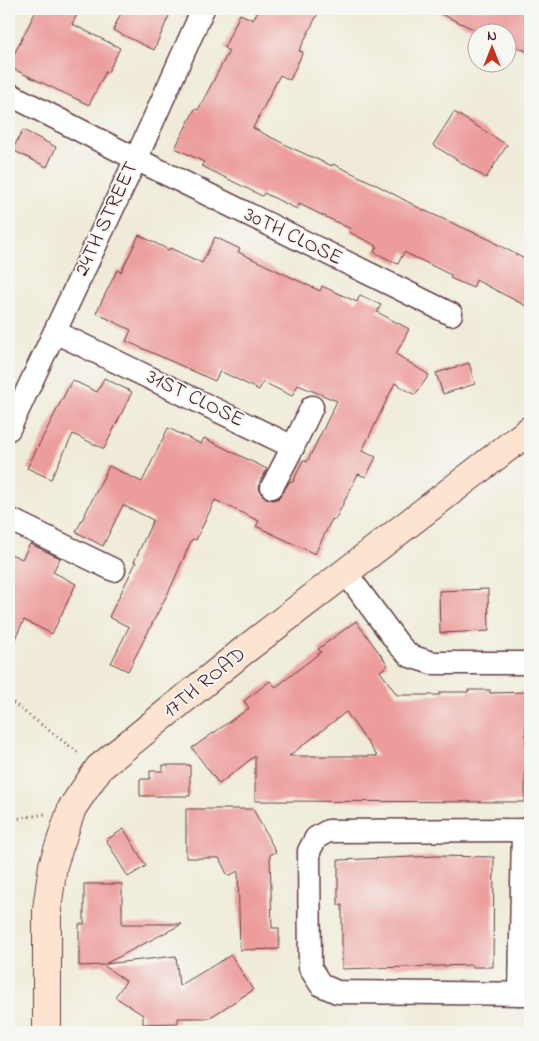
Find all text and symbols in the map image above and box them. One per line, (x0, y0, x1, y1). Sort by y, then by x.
north arrow (466, 22, 516, 72)
text: N (487, 26, 497, 47)
street label: 24TH STREET (67, 157, 147, 281)
street label: 30TH CLOSE (239, 200, 347, 274)
street label: 31ST CLOSE (141, 362, 249, 436)
street label: 17TH ROAD (157, 640, 253, 726)

